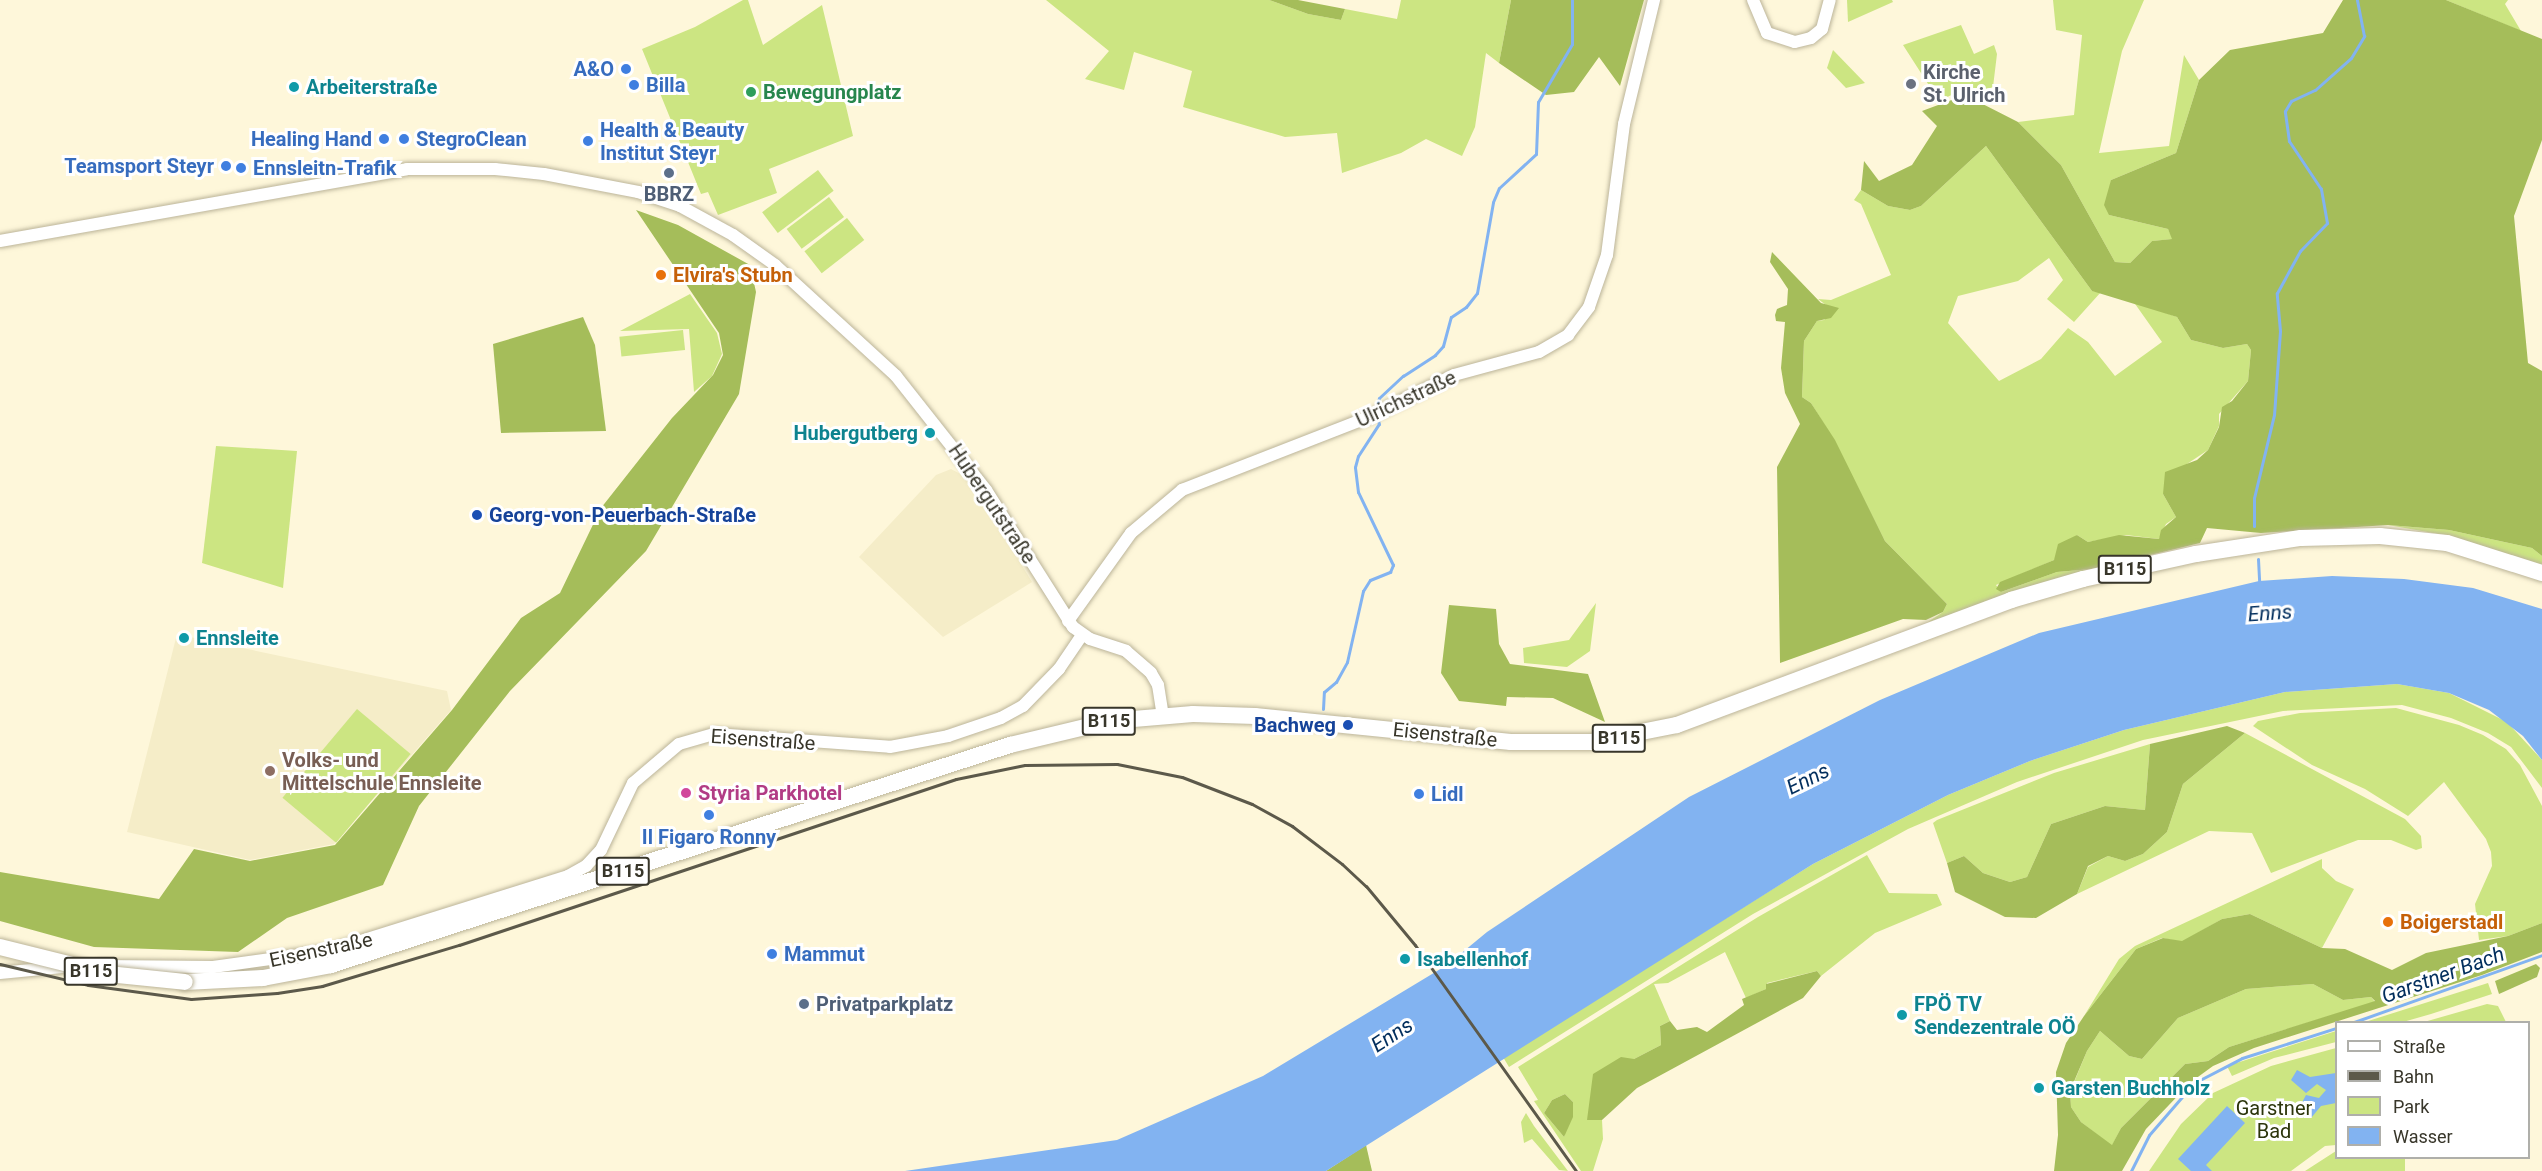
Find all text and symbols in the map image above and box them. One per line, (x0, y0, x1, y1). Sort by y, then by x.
place label: A&O (574, 57, 614, 81)
place label: Kirche St. Ulrich (1923, 60, 2006, 107)
marker: A&O (619, 62, 633, 76)
place label: Billa (646, 73, 685, 97)
place label: Arbeiterstraße (306, 75, 437, 99)
marker: Kirche St. Ulrich (1904, 77, 1918, 91)
marker: Billa (627, 78, 641, 92)
marker: Arbeiterstraße (287, 80, 301, 94)
place label: Bewegungplatz (763, 80, 902, 104)
marker: Bewegungplatz (744, 85, 758, 99)
place label: Health & Beauty Institut Steyr (600, 118, 744, 165)
place label: Healing Hand (251, 127, 372, 151)
place label: StegroClean (416, 127, 527, 151)
marker: Healing Hand (377, 132, 391, 146)
marker: StegroClean (397, 132, 411, 146)
marker: Health & Beauty Institut Steyr (581, 134, 595, 148)
place label: Teamsport Steyr (64, 154, 214, 178)
place label: Ennsleitn-Trafik (253, 156, 397, 180)
marker: Teamsport Steyr (219, 159, 233, 173)
marker: Ennsleitn-Trafik (234, 161, 248, 175)
marker: BBRZ (662, 166, 676, 180)
place label: BBRZ (644, 182, 694, 206)
place label: Elvira's Stubn (673, 263, 793, 287)
marker: Elvira's Stubn (654, 268, 668, 282)
street label: Ulrichstraße (1352, 365, 1460, 433)
place label: Hubergutberg (793, 421, 918, 445)
marker: Hubergutberg (923, 426, 937, 440)
street label: Hubergutstraße (943, 440, 1041, 568)
place label: Georg-von-Peuerbach-Straße (489, 503, 756, 527)
marker: Georg-von-Peuerbach-Straße (470, 508, 484, 522)
road number: B115 (2096, 554, 2154, 584)
water label: Enns (2247, 599, 2293, 627)
place label: Ennsleite (196, 626, 279, 650)
marker: Ennsleite (177, 631, 191, 645)
road number: B115 (1080, 706, 1138, 736)
place label: Bachweg (1254, 713, 1336, 737)
marker: Bachweg (1341, 718, 1355, 732)
street label: Eisenstraße (1392, 718, 1498, 752)
road number: B115 (1590, 723, 1648, 753)
street label: Eisenstraße (710, 724, 816, 756)
place label: Volks- und Mittelschule Ennsleite (282, 748, 481, 795)
water label: Enns (1782, 758, 1834, 800)
marker: Volks- und Mittelschule Ennsleite (263, 764, 277, 778)
place label: Styria Parkhotel (698, 781, 842, 805)
place label: Lidl (1431, 782, 1464, 806)
marker: Styria Parkhotel (679, 786, 693, 800)
marker: Lidl (1412, 787, 1426, 801)
marker: Il Figaro Ronny (702, 808, 716, 822)
place label: Il Figaro Ronny (642, 825, 776, 849)
road number: B115 (594, 856, 652, 886)
place label: Boigerstadl (2400, 910, 2503, 934)
marker: Boigerstadl (2381, 915, 2395, 929)
street label: Eisenstraße (267, 927, 375, 973)
water label: Garstner Bach (2378, 941, 2508, 1009)
place label: Mammut (784, 942, 865, 966)
marker: Mammut (765, 947, 779, 961)
place label: Isabellenhof (1417, 947, 1528, 971)
marker: Isabellenhof (1398, 952, 1412, 966)
road number: B115 (62, 956, 119, 986)
place label: Privatparkplatz (816, 992, 953, 1016)
place label: FPÖ TV Sendezentrale OÖ (1914, 992, 2076, 1039)
marker: Privatparkplatz (797, 997, 811, 1011)
marker: FPÖ TV Sendezentrale OÖ (1895, 1008, 1909, 1022)
water label: Enns (1366, 1012, 1418, 1058)
legend (2335, 1021, 2530, 1159)
text: Straße (2393, 1036, 2445, 1057)
text: Bahn (2393, 1066, 2434, 1087)
place label: Garsten Buchholz (2051, 1076, 2210, 1100)
marker: Garsten Buchholz (2032, 1081, 2046, 1095)
park label: Garstner Bad (2236, 1096, 2312, 1143)
text: Park (2393, 1096, 2429, 1117)
text: Wasser (2393, 1126, 2453, 1147)

